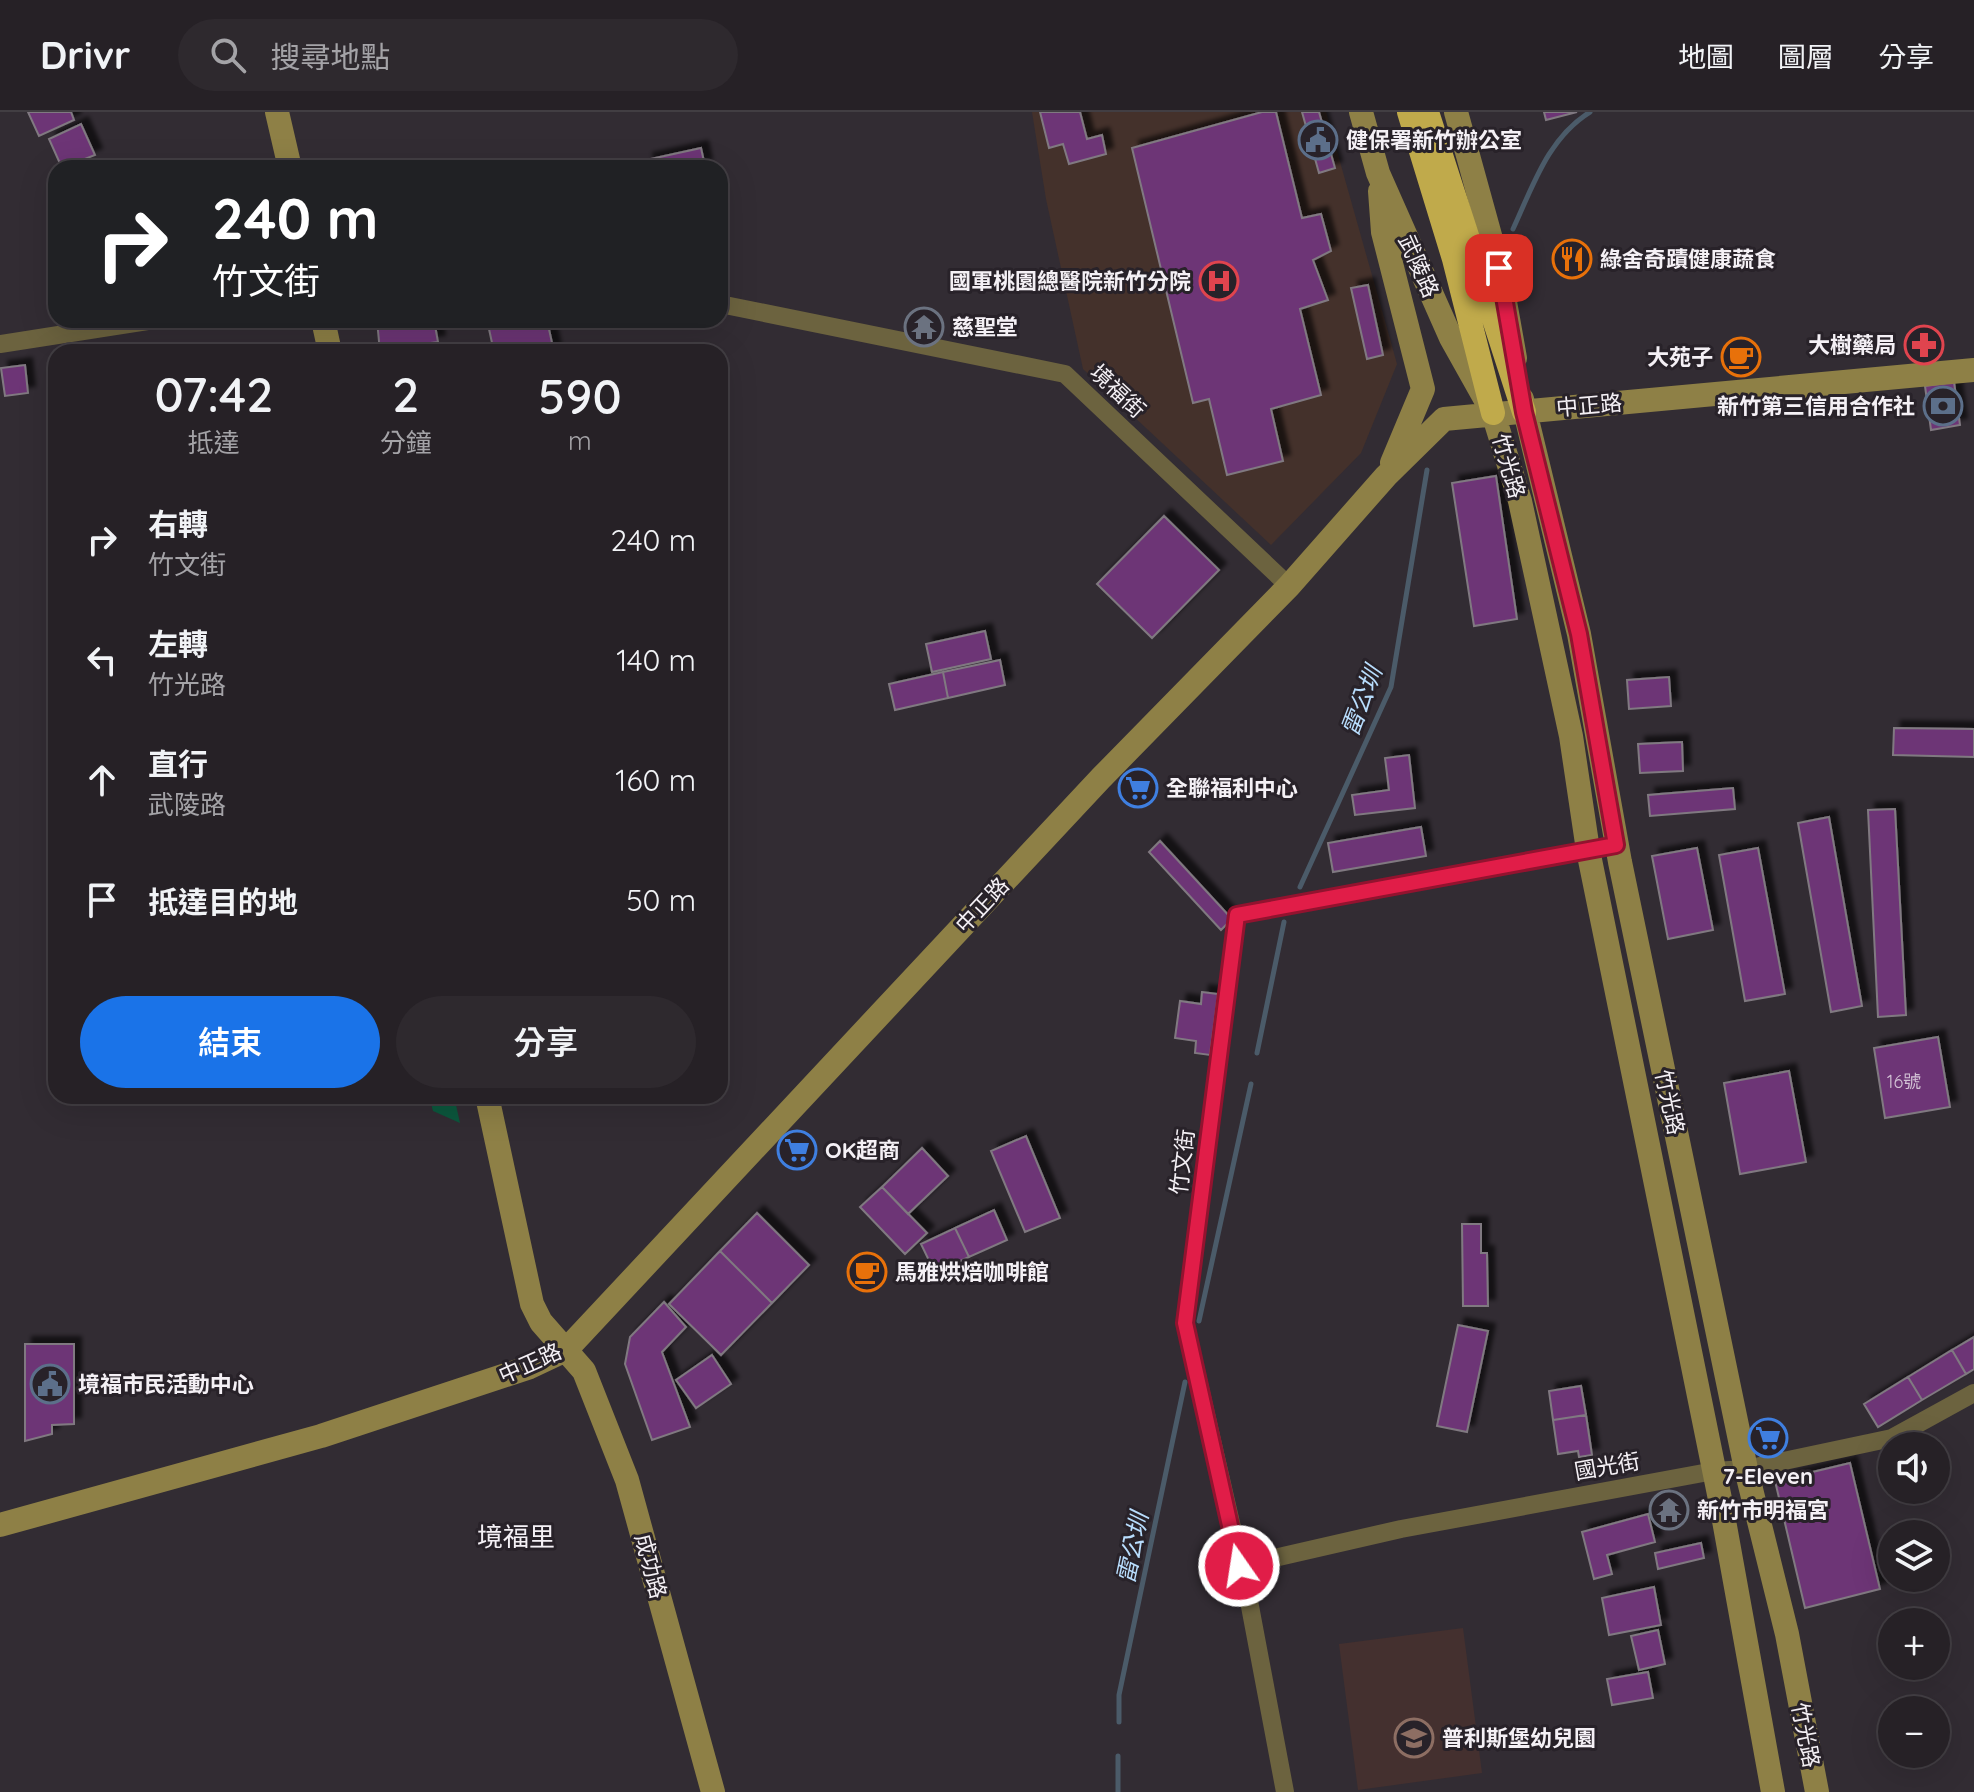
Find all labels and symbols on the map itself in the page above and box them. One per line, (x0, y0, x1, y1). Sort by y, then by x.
public building icon: 健保署新竹辦公室 (1297, 119, 1339, 161)
place label: 健保署新竹辦公室 (1346, 126, 1522, 154)
street label: 武陵路 (1393, 230, 1445, 302)
pin (1465, 234, 1533, 302)
restaurant icon: 綠舍奇蹟健康蔬食 (1551, 238, 1593, 280)
place label: 綠舍奇蹟健康蔬食 (1600, 245, 1776, 273)
hospital icon: 國軍桃園總醫院新竹分院 (1198, 260, 1240, 302)
place label: 國軍桃園總醫院新竹分院 (949, 267, 1191, 295)
temple icon: 慈聖堂 (903, 306, 945, 348)
place label: 慈聖堂 (952, 313, 1018, 341)
pharmacy icon: 大樹藥局 (1903, 324, 1945, 366)
place label: 大樹藥局 (1808, 331, 1896, 359)
cafe icon: 大苑子 (1720, 336, 1762, 378)
place label: 大苑子 (1647, 343, 1713, 371)
street label: 境福街 (1084, 358, 1152, 424)
bank icon: 新竹第三信用合作社 (1922, 385, 1964, 427)
street label: 中正路 (1555, 388, 1623, 422)
place label: 新竹第三信用合作社 (1717, 392, 1915, 420)
street label: 竹光路 (1486, 430, 1532, 502)
water label: 雷公圳 (1334, 659, 1389, 740)
supermarket icon: 全聯福利中心 (1117, 767, 1159, 809)
place label: 全聯福利中心 (1166, 774, 1298, 802)
street label: 中正路 (949, 871, 1015, 939)
street label: 竹光路 (1649, 1067, 1691, 1137)
house number: 16號 (1887, 1070, 1921, 1093)
street label: 竹文街 (1164, 1128, 1200, 1196)
supermarket icon: OK超商 (776, 1129, 818, 1171)
place label: OK超商 (825, 1136, 900, 1164)
cafe icon: 馬雅烘焙咖啡館 (846, 1251, 888, 1293)
place label: 馬雅烘焙咖啡館 (895, 1258, 1049, 1286)
street label: 中正路 (494, 1337, 566, 1389)
public building icon: 境福市民活動中心 (29, 1363, 71, 1405)
place label: 境福市民活動中心 (78, 1370, 254, 1398)
supermarket icon: 7-Eleven (1747, 1417, 1789, 1459)
street label: 國光街 (1572, 1446, 1642, 1486)
place label: 7-Eleven (1723, 1462, 1813, 1490)
temple icon: 新竹市明福宮 (1648, 1489, 1690, 1531)
place label: 新竹市明福宮 (1697, 1496, 1829, 1524)
water label: 雷公圳 (1110, 1507, 1155, 1586)
district label: 境福里 (477, 1520, 555, 1553)
position arrow (1197, 1524, 1281, 1608)
street label: 成功路 (629, 1530, 673, 1602)
street label: 竹光路 (1786, 1700, 1826, 1770)
school or university icon: 普利斯堡幼兒園 (1393, 1717, 1435, 1759)
place label: 普利斯堡幼兒園 (1442, 1724, 1596, 1752)

